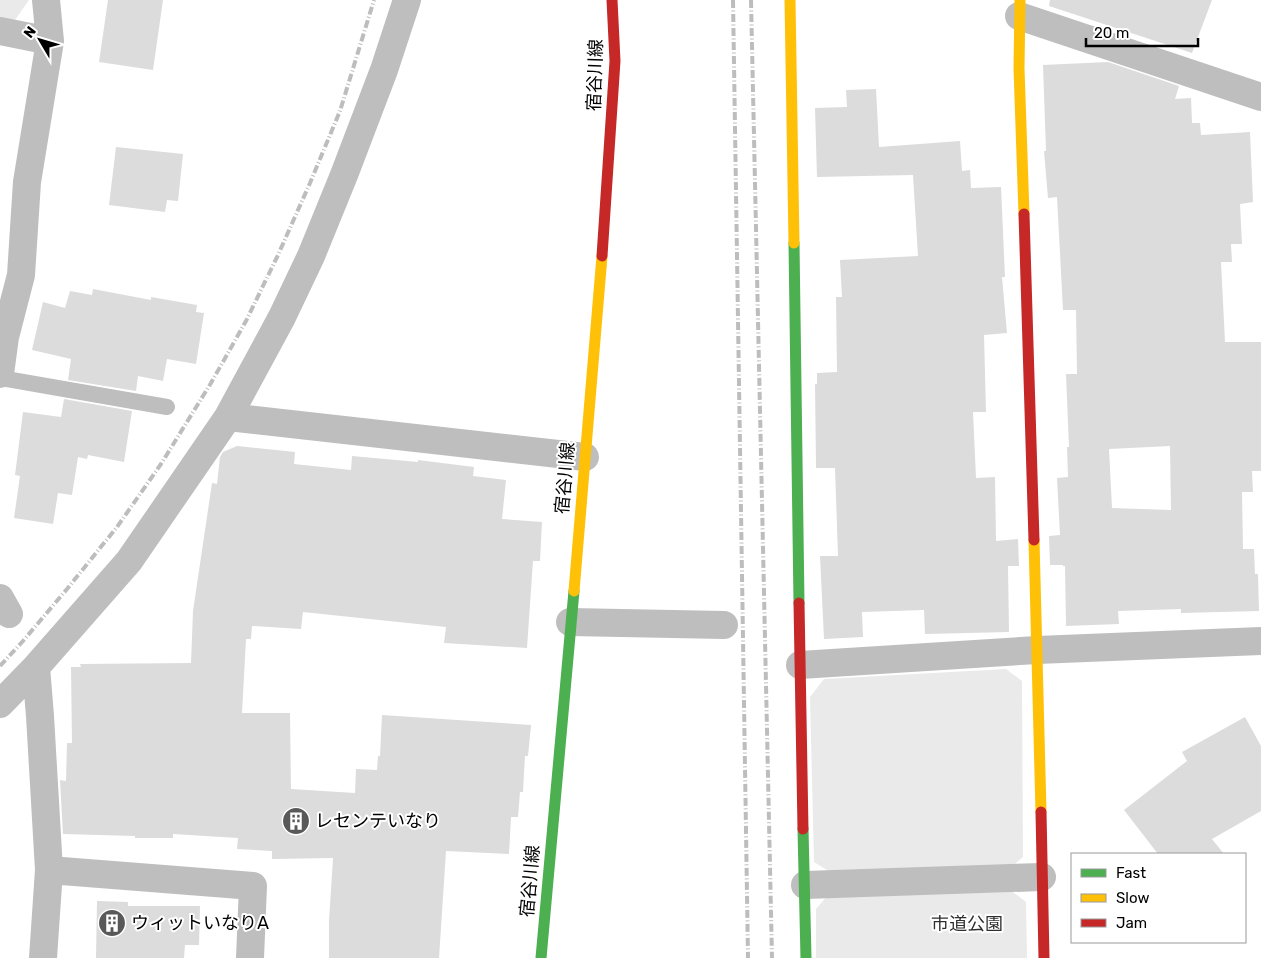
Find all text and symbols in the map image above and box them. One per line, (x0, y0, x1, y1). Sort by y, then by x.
north arrow (15, 15, 65, 65)
scale bar (1086, 15, 1198, 47)
text: N (20, 23, 40, 42)
text: 20 m (1094, 24, 1129, 42)
street label: 宿谷川線 (583, 39, 607, 111)
street label: 宿谷川線 (551, 441, 579, 515)
building icon: レセンテいなり (281, 806, 311, 836)
place label: レセンテいなり (315, 810, 441, 832)
street label: 宿谷川線 (516, 844, 544, 918)
legend (1071, 853, 1246, 943)
text: Fast (1116, 864, 1146, 882)
text: Slow (1116, 889, 1149, 907)
building icon: ウィットいなりA (97, 908, 127, 938)
place label: ウィットいなりA (131, 912, 269, 934)
park label: 市道公園 (931, 913, 1003, 935)
text: Jam (1116, 914, 1147, 932)

